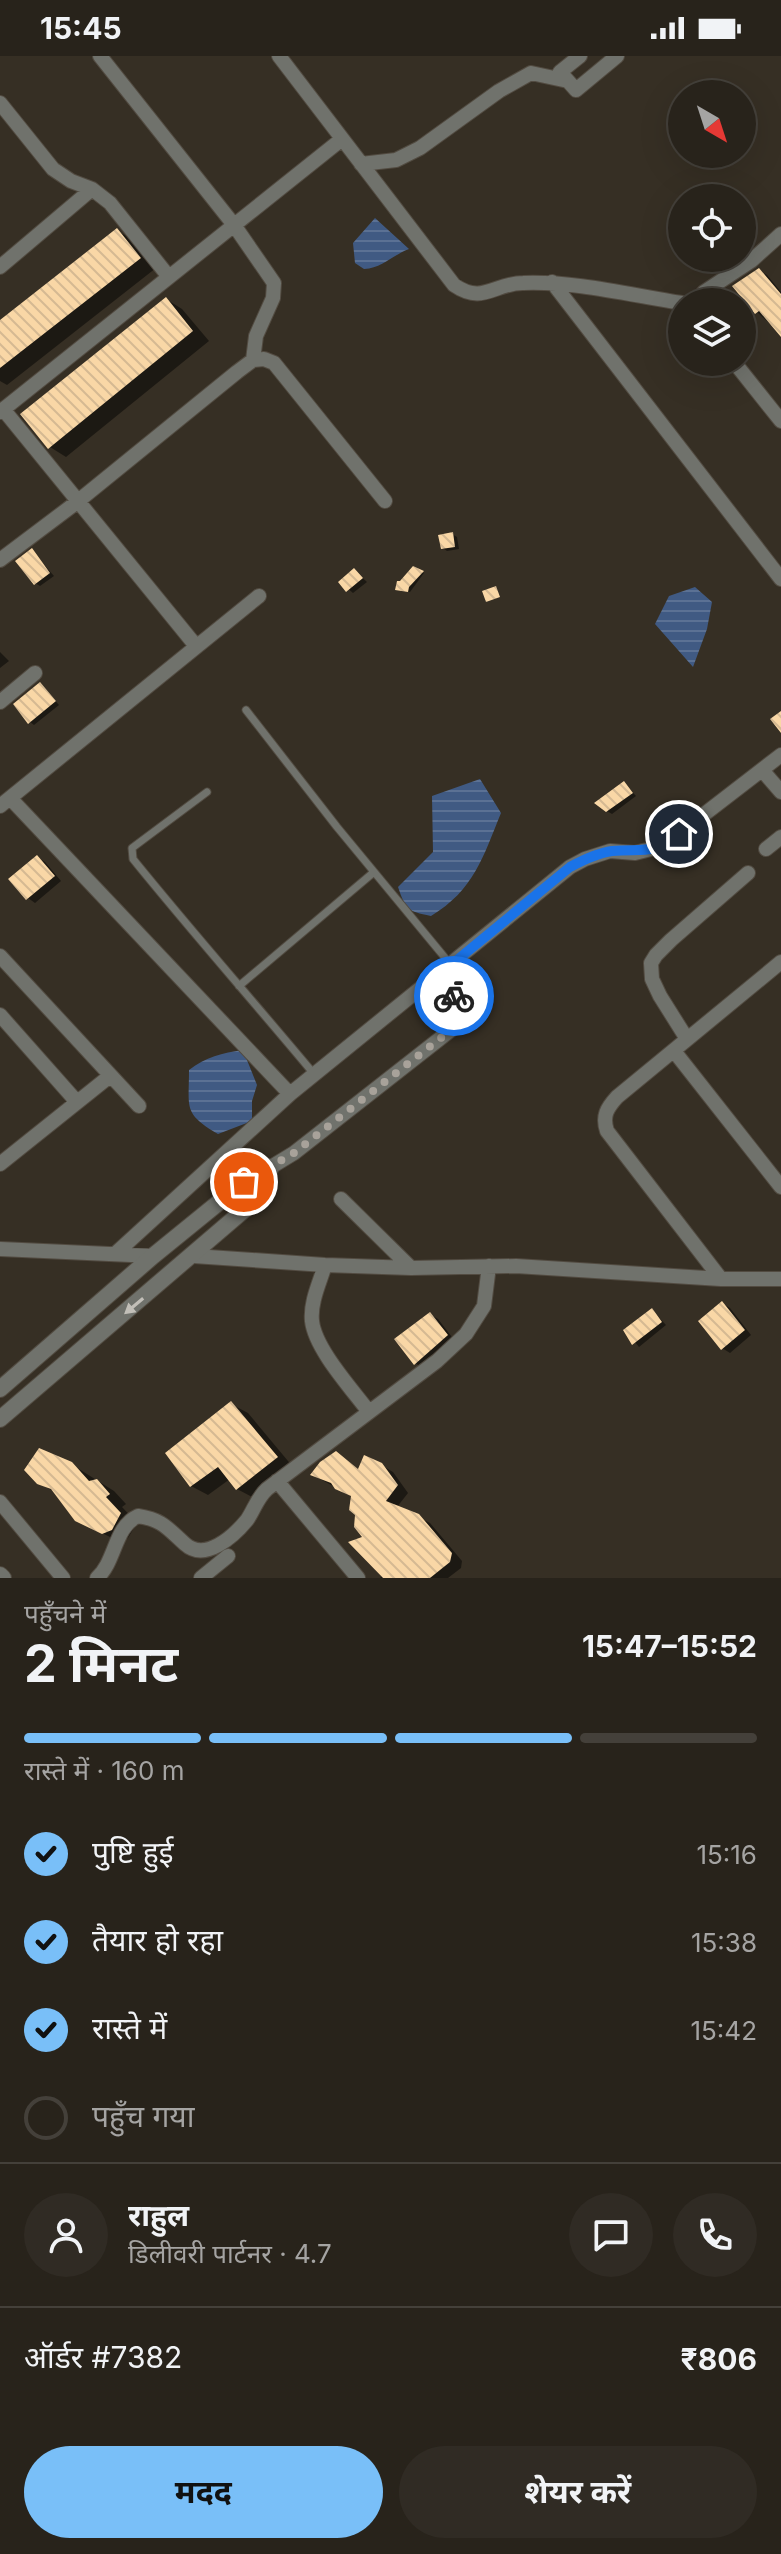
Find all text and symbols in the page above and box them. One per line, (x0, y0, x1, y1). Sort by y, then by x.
text: 15:45 (40, 10, 122, 46)
north arrow (668, 80, 756, 168)
map controls (668, 80, 756, 376)
button: locate (668, 184, 756, 272)
button: layers (668, 288, 756, 376)
pin (645, 800, 713, 868)
icon: home (657, 812, 701, 856)
courier (414, 956, 494, 1036)
icon: bike (432, 974, 476, 1018)
pin (210, 1148, 278, 1216)
icon: bag (222, 1160, 266, 1204)
one-way arrow (125, 1297, 145, 1314)
text: पहुँचने में (24, 1598, 106, 1629)
text: 15:47–15:52 (582, 1628, 757, 1664)
text: 2 मिनट (24, 1632, 178, 1695)
text: रास्ते में · 160 m (24, 1755, 184, 1786)
icon: check (24, 1832, 68, 1876)
text: पुष्टि हुई (92, 1834, 173, 1870)
text: 15:16 (696, 1839, 757, 1870)
icon: check (24, 1920, 68, 1964)
text: तैयार हो रहा (92, 1922, 223, 1958)
text: 15:38 (691, 1927, 757, 1958)
icon: check (24, 2008, 68, 2052)
text: रास्ते में (92, 2010, 167, 2046)
text: 15:42 (690, 2015, 757, 2046)
text: पहुँच गया (92, 2098, 195, 2134)
button: person (24, 2193, 108, 2277)
button: chat (569, 2193, 653, 2277)
button: phone (673, 2193, 757, 2277)
text: राहुल (128, 2197, 189, 2233)
text: डिलीवरी पार्टनर · 4.7 (128, 2238, 332, 2269)
text: ऑर्डर #7382 (24, 2339, 182, 2375)
text: ₹806 (681, 2341, 757, 2377)
button: मदद (24, 2446, 383, 2538)
button: शेयर करें (399, 2446, 757, 2538)

